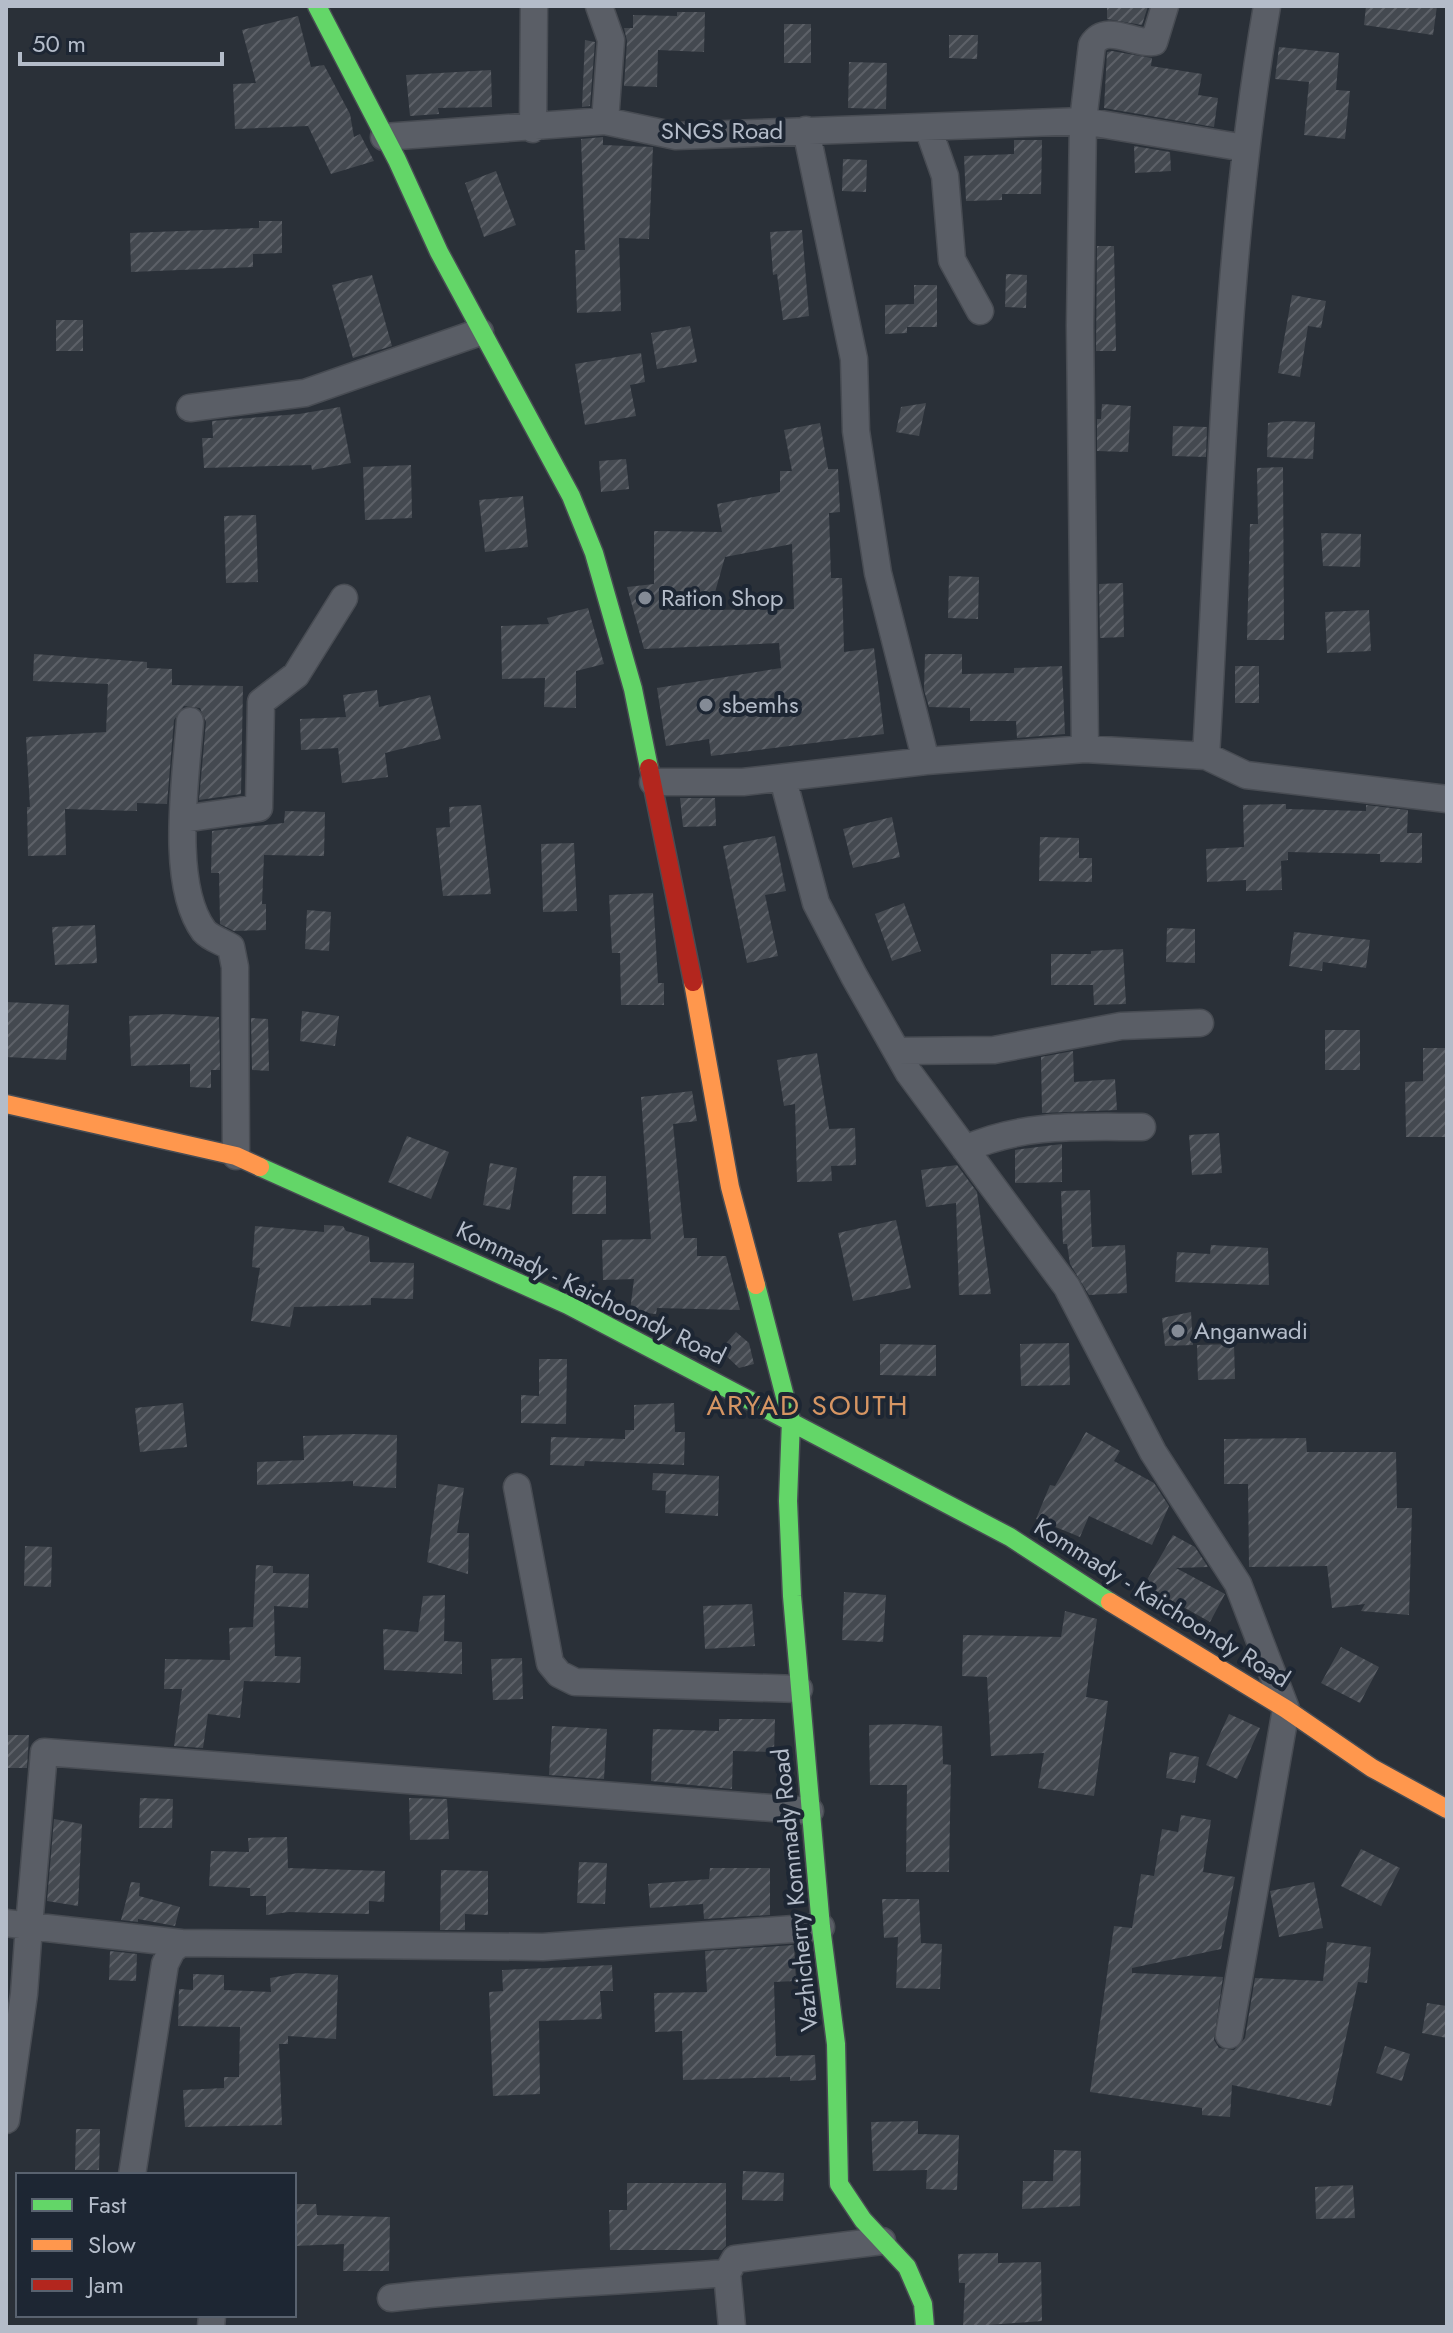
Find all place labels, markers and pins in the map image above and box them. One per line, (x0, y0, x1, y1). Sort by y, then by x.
place label: Ration Shop (661, 580, 783, 615)
marker: Ration Shop (636, 589, 654, 607)
place label: sbemhs (722, 687, 799, 722)
marker: sbemhs (697, 696, 715, 714)
place label: Anganwadi (1194, 1313, 1308, 1348)
marker: Anganwadi (1169, 1322, 1187, 1340)

